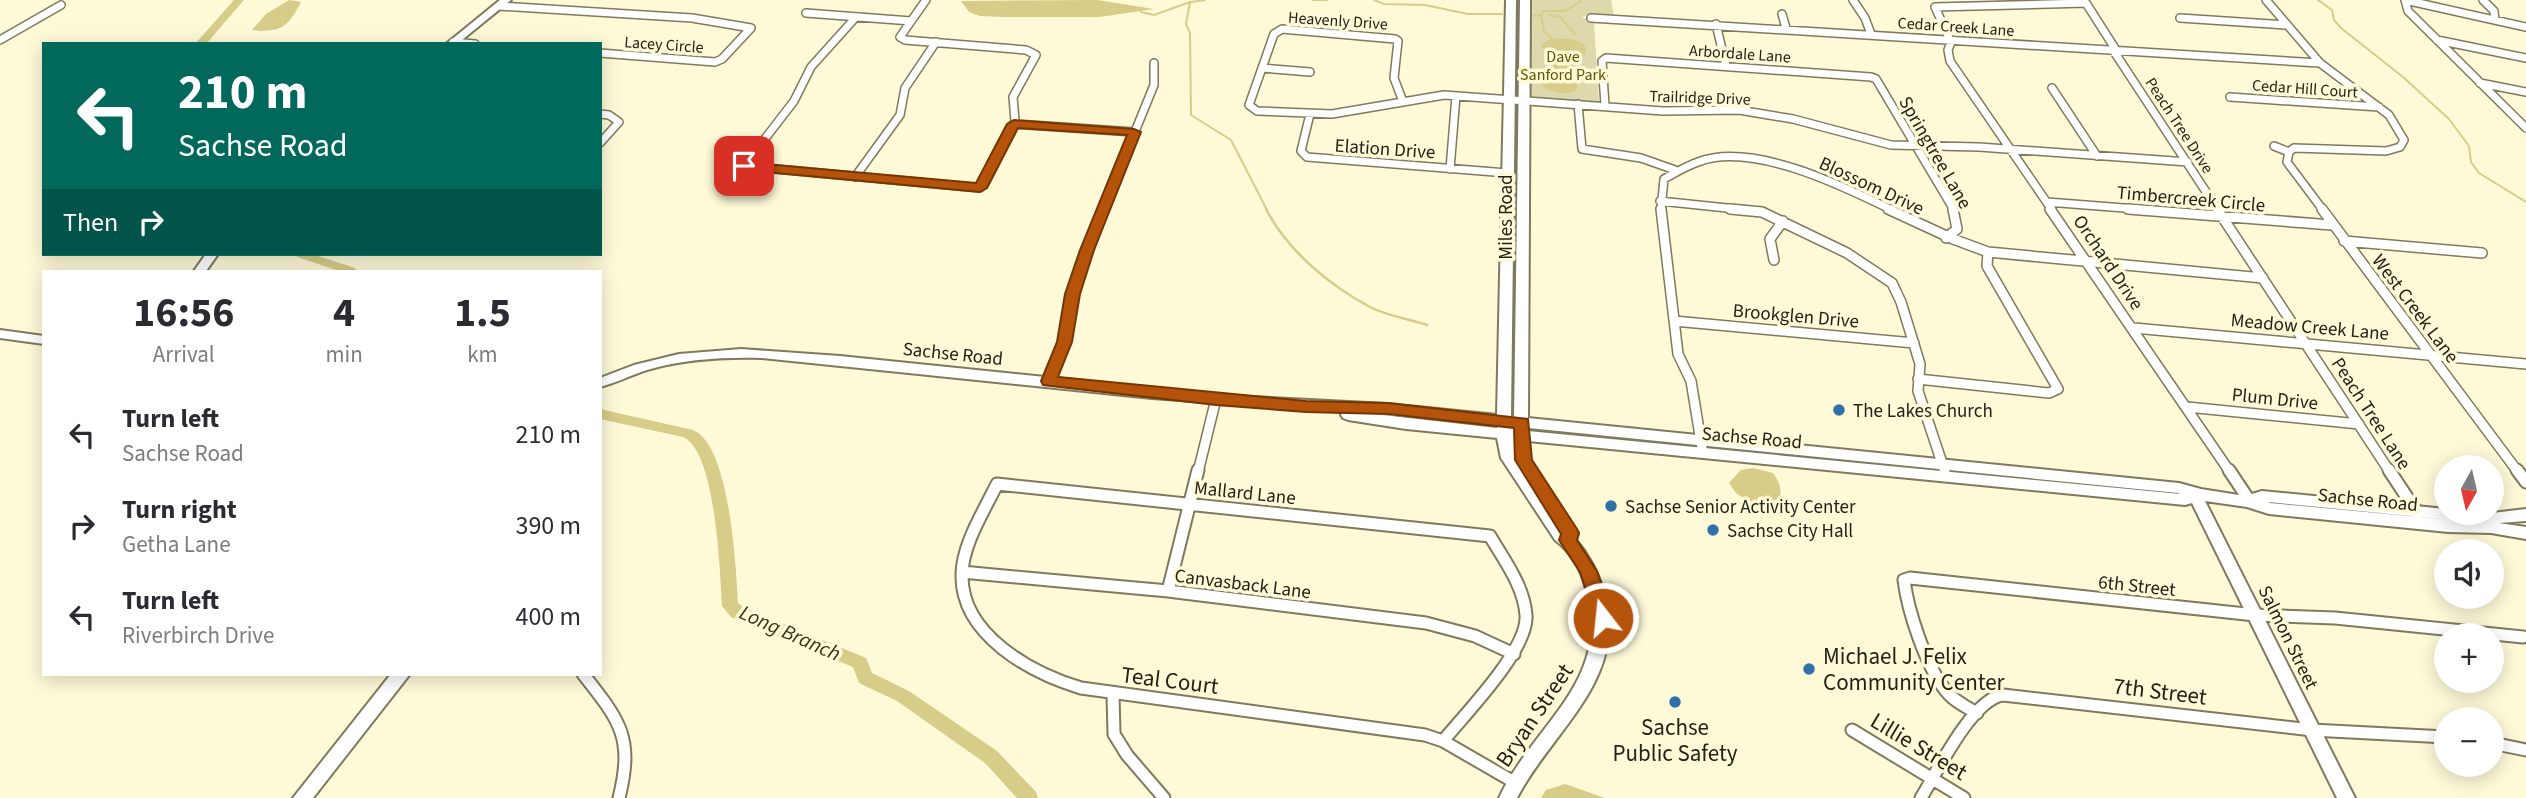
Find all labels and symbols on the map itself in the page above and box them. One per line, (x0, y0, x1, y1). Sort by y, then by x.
street label: Heavenly Drive (1287, 7, 1389, 35)
street label: Cedar Creek Lane (1897, 12, 2015, 42)
street label: Lacey Circle (624, 31, 704, 59)
street label: Arbordale Lane (1688, 39, 1792, 69)
park label: Dave Sanford Park (1520, 46, 1606, 86)
street label: Peach Tree Drive (2140, 73, 2219, 178)
street label: Cedar Hill Court (2251, 74, 2359, 104)
street label: Trailridge Drive (1649, 85, 1751, 111)
street label: Springtree Lane (1892, 91, 1978, 214)
street label: Elation Drive (1334, 133, 1436, 166)
pin (714, 136, 774, 196)
street label: Blossom Drive (1814, 150, 1928, 223)
street label: Miles Road (1493, 174, 1520, 260)
street label: Timbercreek Circle (2116, 180, 2266, 219)
street label: Orchard Drive (2066, 210, 2150, 316)
street label: West Creek Lane (2365, 249, 2465, 369)
street label: Brookglen Drive (1732, 298, 1860, 335)
street label: Meadow Creek Lane (2230, 307, 2390, 348)
street label: Sachse Road (901, 336, 1004, 373)
street label: Peach Tree Lane (2324, 352, 2417, 475)
street label: Plum Drive (2230, 382, 2319, 417)
place label: The Lakes Church (1853, 398, 1993, 425)
marker: The Lakes Church (1831, 402, 1847, 418)
street label: Sachse Road (1701, 421, 1803, 456)
north arrow (2434, 455, 2504, 525)
street label: Mallard Lane (1193, 475, 1297, 512)
street label: Sachse Road (2316, 482, 2419, 519)
place label: Sachse Senior Activity Center (1625, 494, 1856, 521)
marker: Sachse Senior Activity Center (1603, 498, 1619, 514)
place label: Sachse City Hall (1727, 518, 1853, 545)
marker: Sachse City Hall (1705, 522, 1721, 538)
street label: Canvasback Lane (1173, 563, 1313, 606)
street label: 6th Street (2097, 569, 2177, 604)
position arrow (1566, 581, 1640, 655)
street label: Salmon Street (2251, 581, 2325, 695)
water label: Long Branch (735, 597, 845, 669)
place label: Michael J. Felix Community Center (1823, 640, 2006, 699)
street label: Bryan Street (1488, 657, 1581, 774)
street label: Teal Court (1119, 658, 1221, 703)
marker: Michael J. Felix Community Center (1801, 661, 1817, 677)
street label: 7th Street (2111, 669, 2209, 714)
marker: Sachse Public Safety (1667, 694, 1683, 710)
street label: Lillie Street (1864, 705, 1974, 788)
place label: Sachse Public Safety (1613, 711, 1738, 770)

